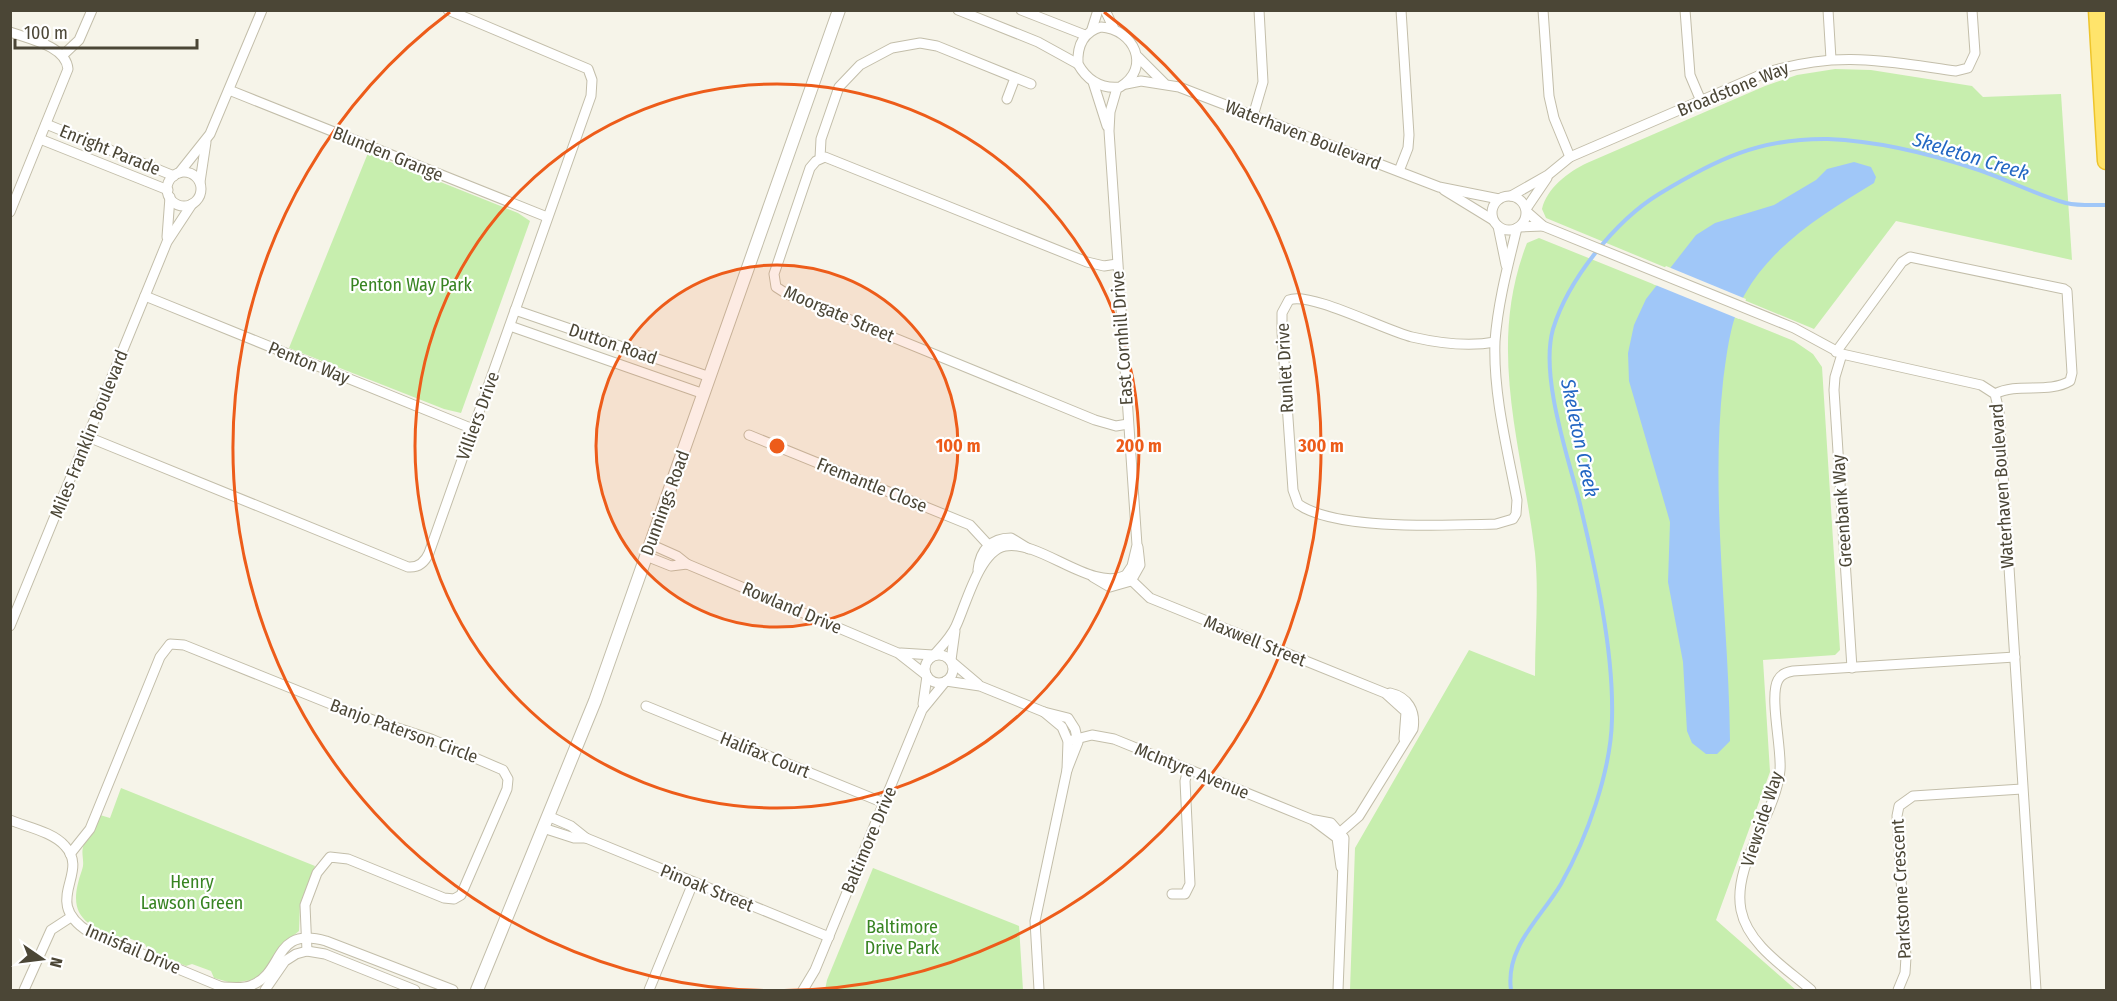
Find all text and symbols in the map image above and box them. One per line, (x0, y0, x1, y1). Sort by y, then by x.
scale bar (15, 12, 196, 50)
text: 100 m (24, 22, 68, 44)
street label: Broadstone Way (1674, 57, 1792, 121)
street label: Waterhaven Boulevard (1222, 95, 1384, 175)
street label: Enright Parade (56, 120, 164, 180)
street label: Blunden Grange (330, 122, 447, 186)
water label: Skeleton Creek (1909, 127, 2032, 185)
street label: East Cornhill Drive (1106, 270, 1138, 406)
park label: Penton Way Park (350, 274, 472, 296)
street label: Moorgate Street (781, 281, 898, 347)
street label: Dutton Road (566, 319, 660, 369)
street label: Runlet Drive (1272, 322, 1298, 414)
street label: Penton Way (265, 337, 353, 389)
street label: Miles Franklin Boulevard (45, 347, 133, 521)
street label: Villiers Drive (452, 369, 504, 463)
water label: Skeleton Creek (1556, 376, 1604, 499)
street label: Waterhaven Boulevard (1985, 403, 2019, 569)
text: 100 m (936, 435, 980, 457)
text: 200 m (1115, 435, 1162, 457)
text: 300 m (1297, 435, 1344, 457)
centre of rings (767, 436, 787, 456)
street label: Dunnings Road (636, 447, 694, 559)
street label: Fremantle Close (814, 453, 931, 517)
street label: Greenbank Way (1827, 454, 1857, 568)
street label: Rowland Drive (739, 577, 845, 639)
street label: Maxwell Street (1201, 611, 1309, 672)
street label: Banjo Paterson Circle (327, 694, 481, 768)
street label: Halifax Court (717, 727, 813, 783)
street label: McIntyre Avenue (1132, 738, 1253, 804)
street label: Viewside Way (1736, 769, 1788, 869)
street label: Baltimore Drive (837, 783, 901, 897)
street label: Parkstone Crescent (1886, 818, 1916, 960)
street label: Pinoak Street (657, 859, 757, 917)
park label: Henry Lawson Green (141, 871, 243, 914)
park label: Baltimore Drive Park (865, 916, 940, 959)
street label: Innisfail Drive (82, 919, 184, 979)
north arrow (12, 929, 72, 989)
text: N (46, 956, 66, 969)

